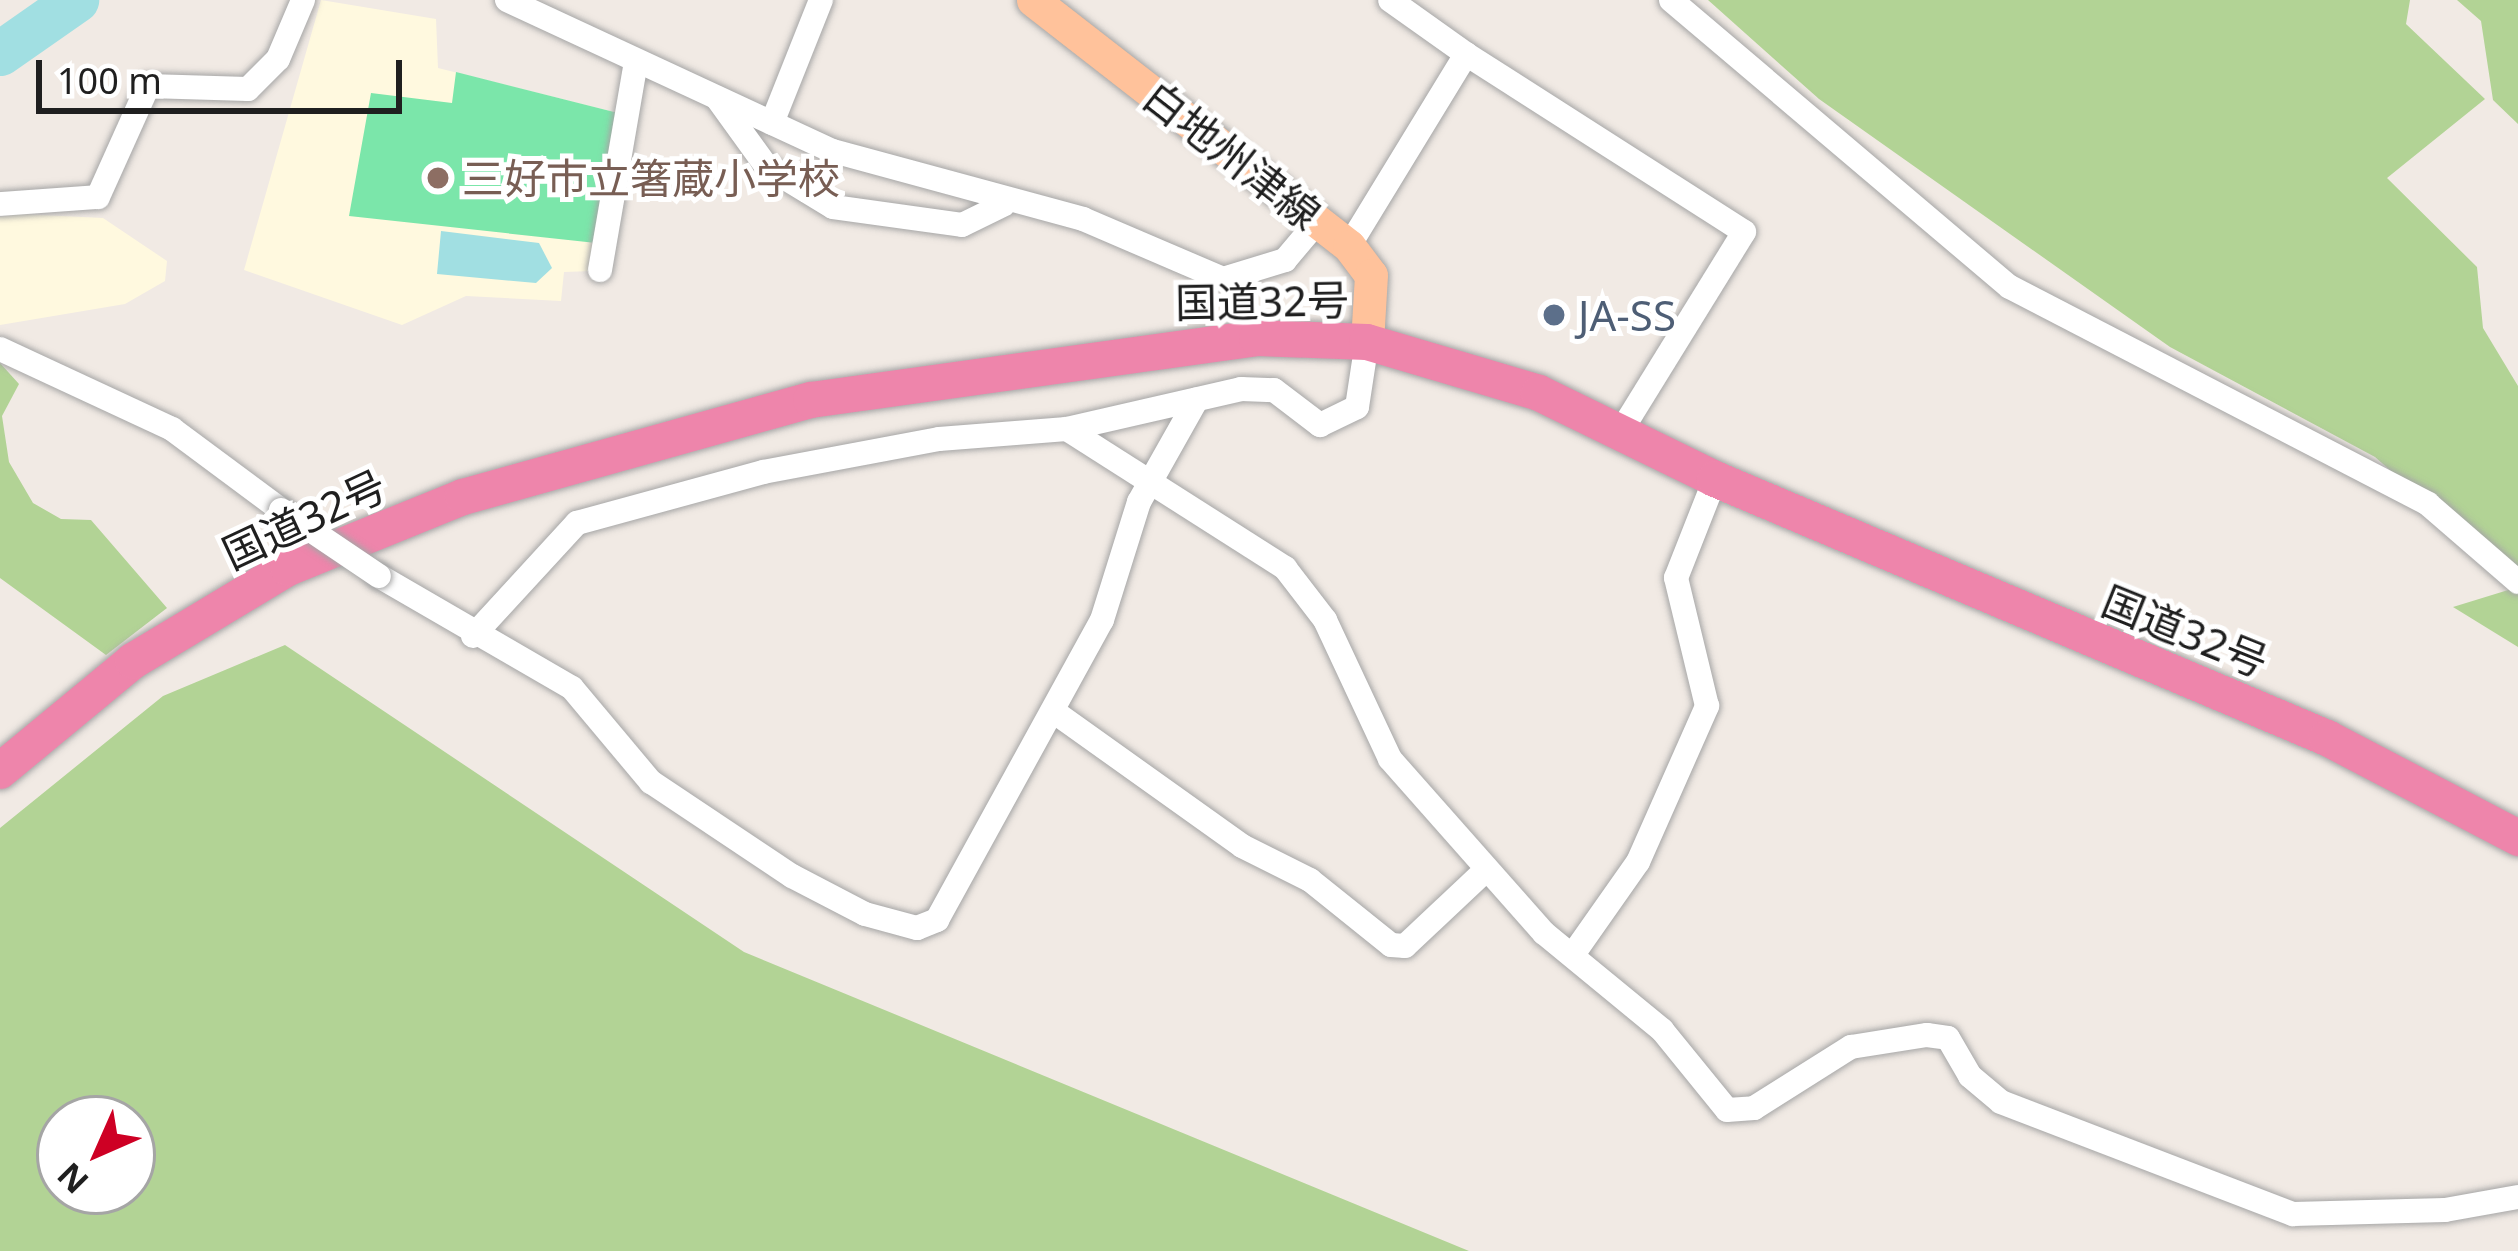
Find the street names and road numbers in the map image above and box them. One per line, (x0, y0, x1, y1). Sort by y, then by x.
street label: 白地州津線 (1134, 70, 1330, 240)
street label: 国道32号 (1175, 274, 1349, 328)
street label: 国道32号 (214, 459, 394, 579)
street label: 国道32号 (2095, 575, 2275, 687)

